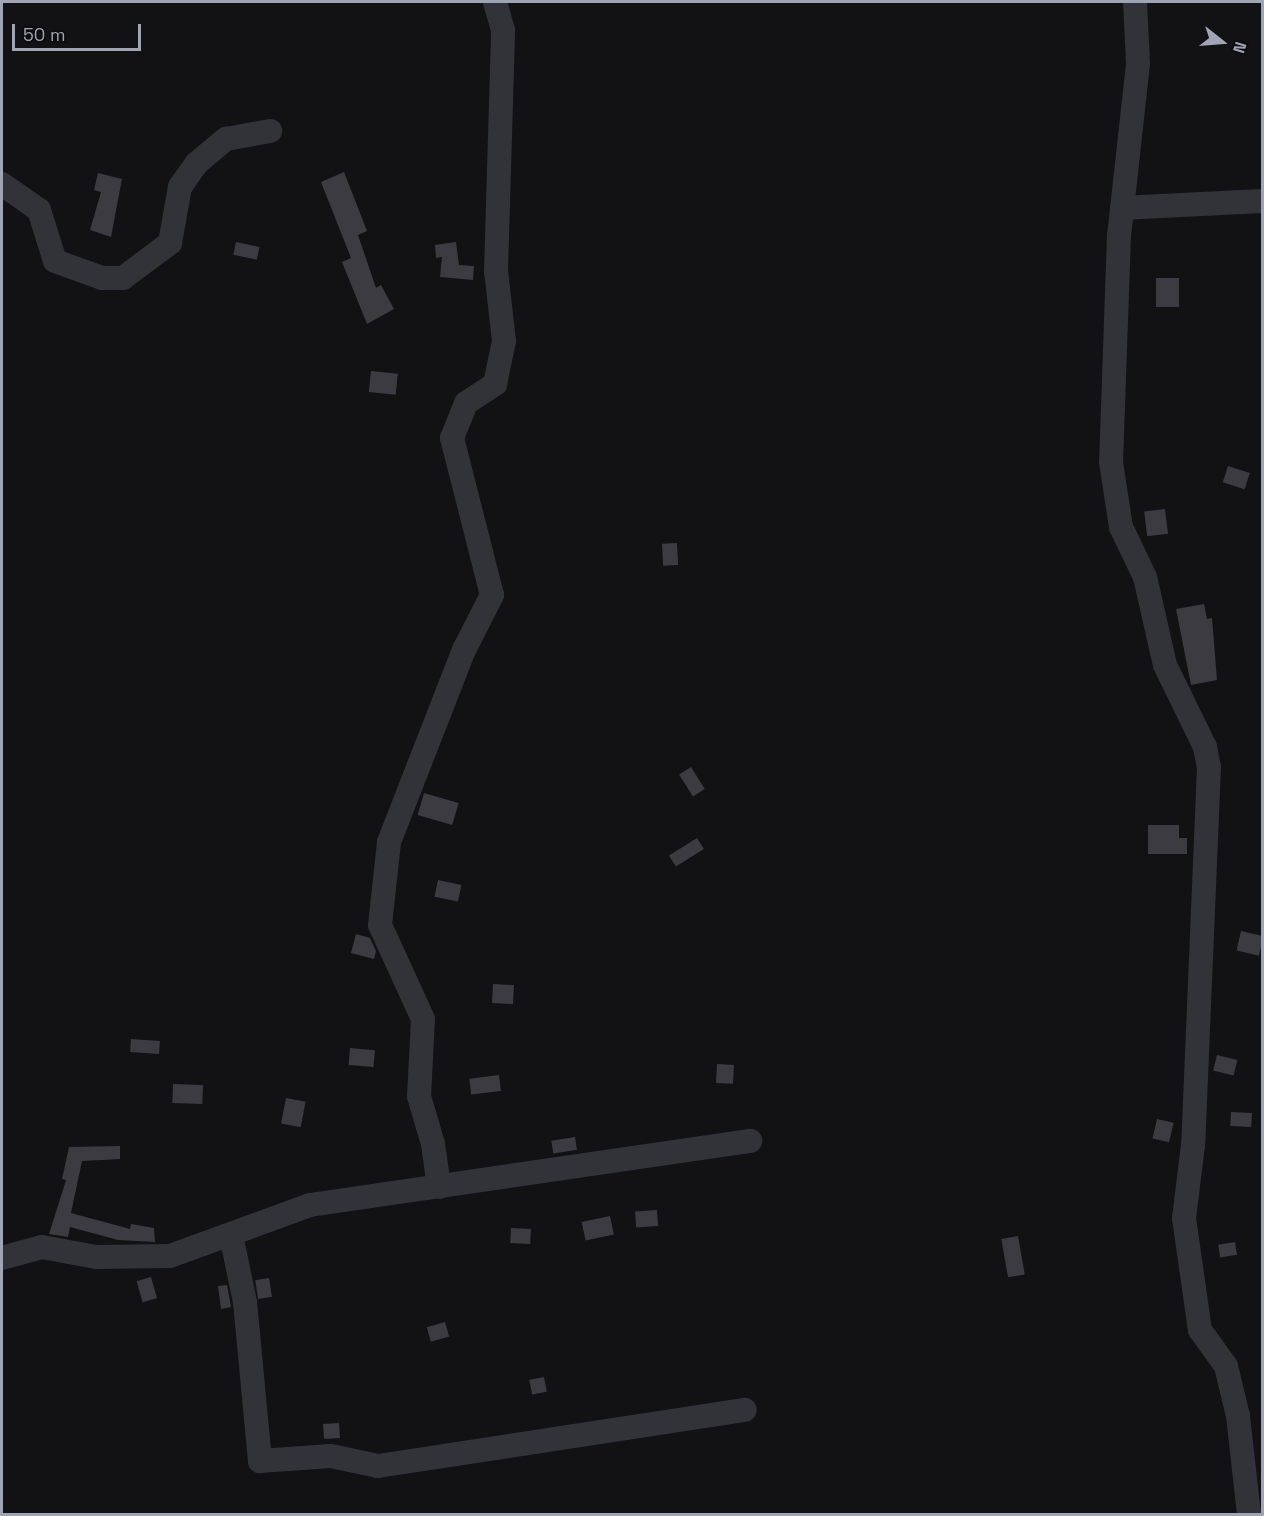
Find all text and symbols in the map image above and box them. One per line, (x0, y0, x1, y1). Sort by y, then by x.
scale bar (15, 12, 144, 50)
north arrow (1192, 12, 1252, 72)
text: 50 m (23, 23, 65, 46)
text: N (1228, 39, 1251, 56)

